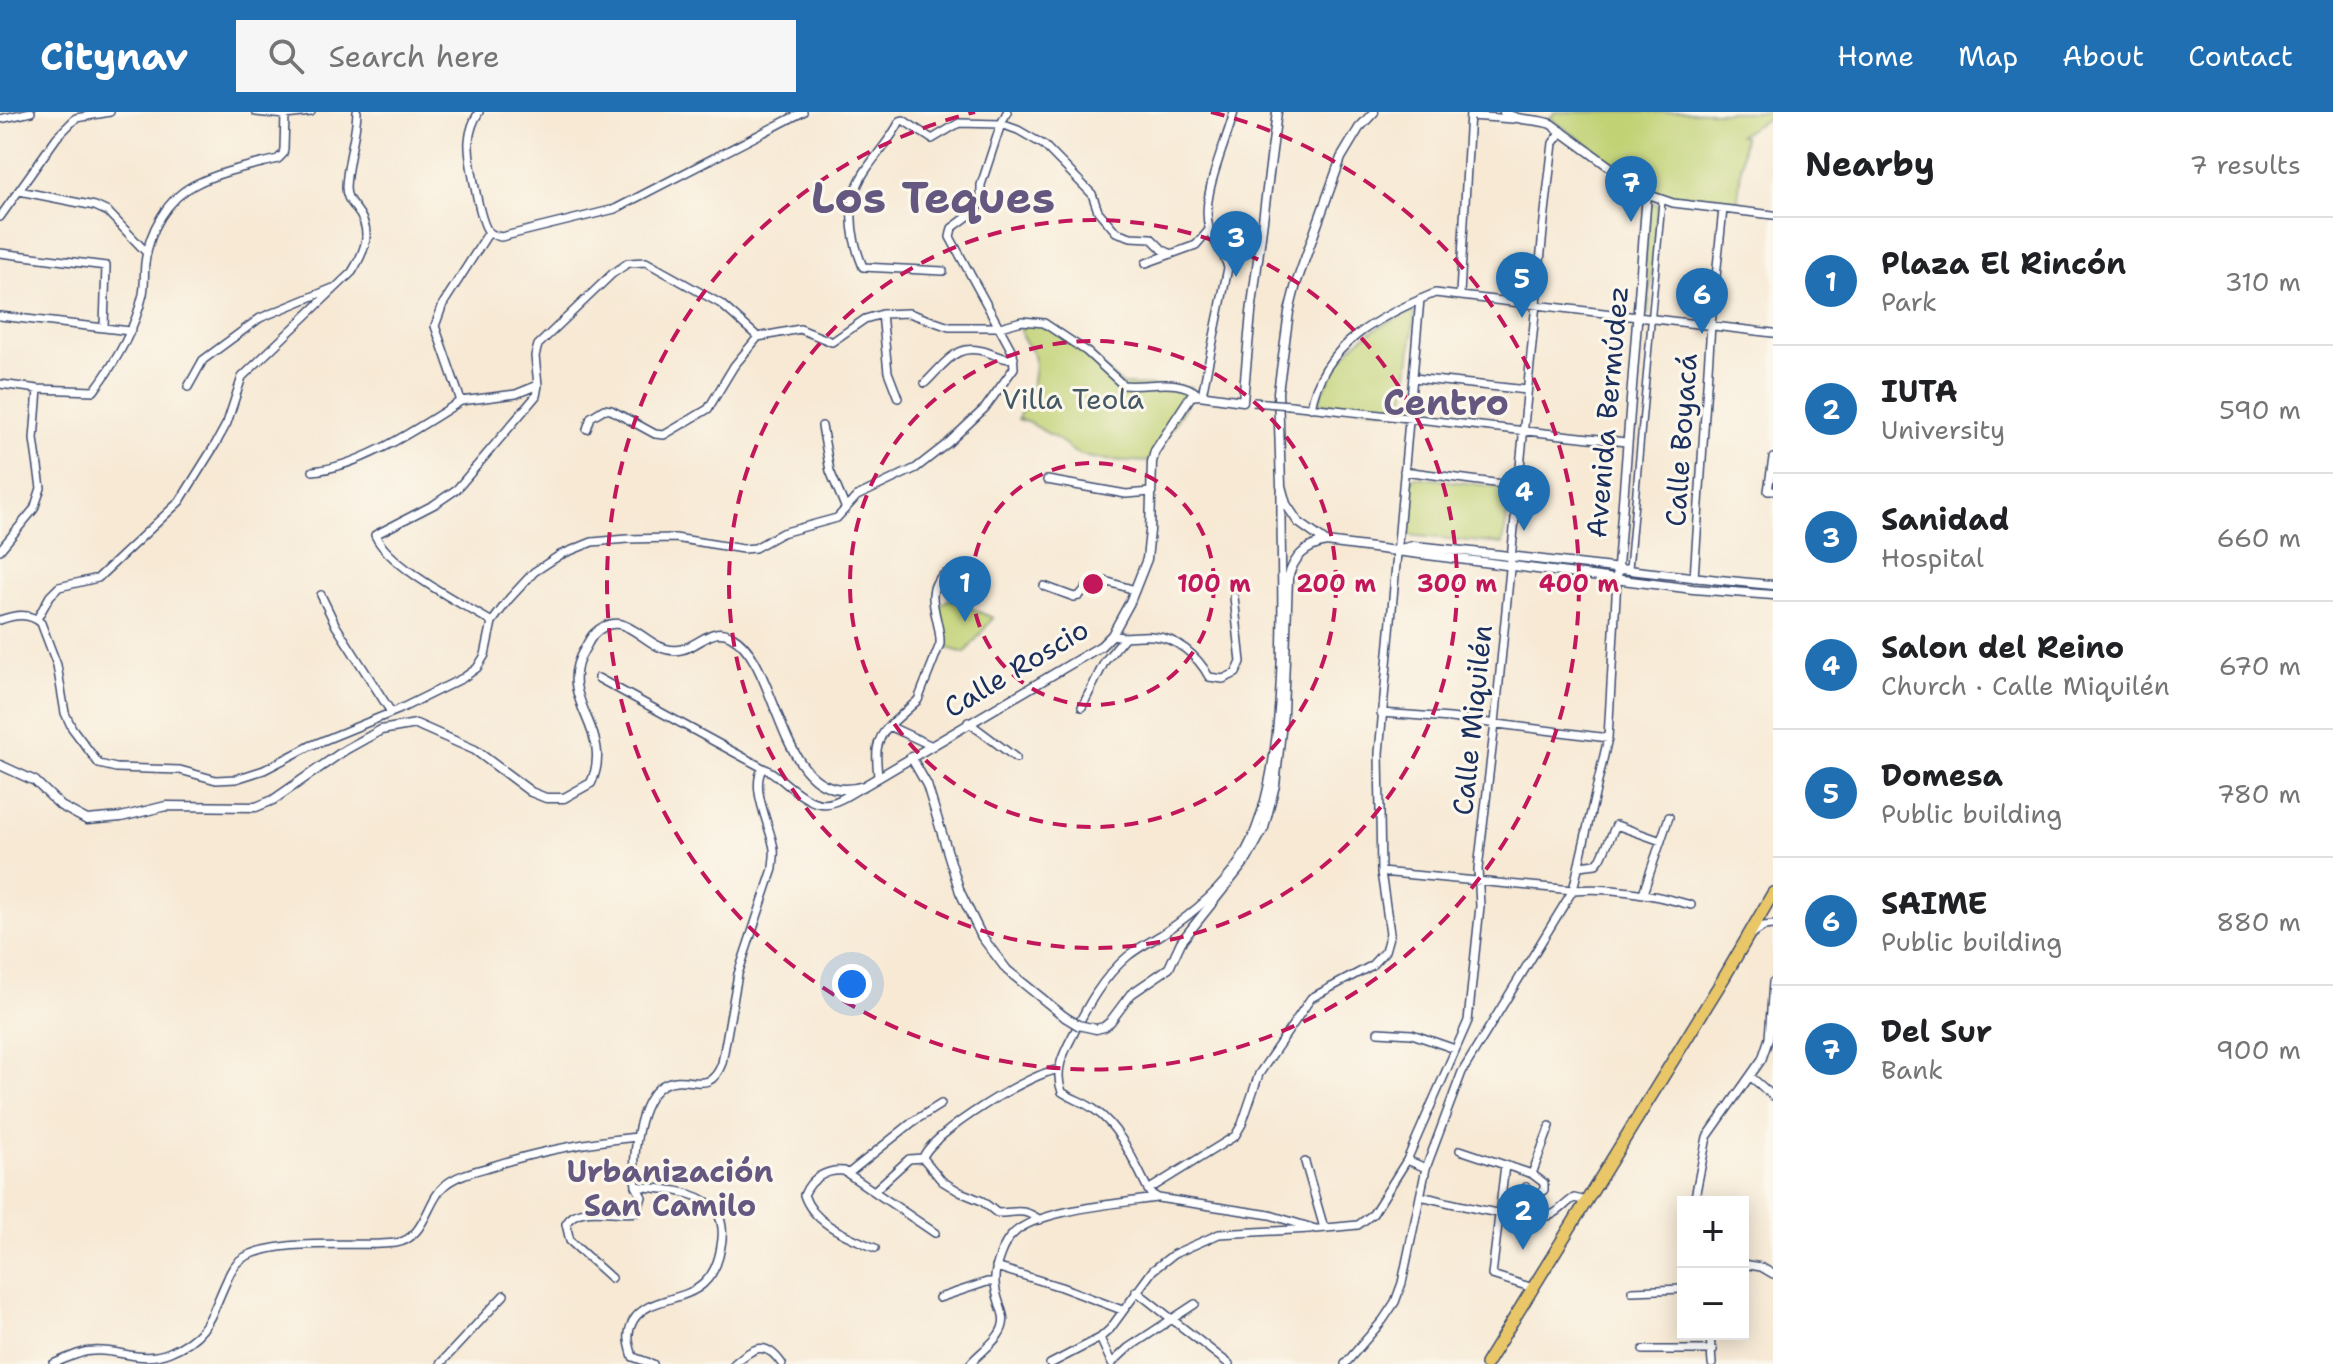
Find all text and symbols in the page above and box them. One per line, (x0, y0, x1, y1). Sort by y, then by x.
search box (236, 20, 796, 92)
text: Citynav (40, 31, 188, 82)
icon: search (264, 34, 308, 78)
text: Search here (328, 36, 500, 77)
text: Home (1837, 37, 1914, 75)
text: Map (1958, 37, 2018, 75)
text: About (2062, 37, 2144, 75)
text: Contact (2188, 37, 2293, 75)
text: Nearby (1805, 141, 1935, 187)
text: 7 results (2189, 147, 2301, 182)
pin: 7 (1605, 156, 1657, 222)
district label: Los Teques (811, 168, 1055, 227)
pin: 3 (1210, 211, 1262, 277)
text: Plaza El Rincón (1881, 243, 2126, 284)
pin: 5 (1496, 252, 1548, 318)
text: 1 (1825, 264, 1837, 299)
text: 310 m (2225, 264, 2301, 299)
pin: 6 (1676, 268, 1728, 334)
street label: Avenida Bermúdez (1577, 284, 1637, 540)
text: Park (1881, 284, 1937, 319)
street label: Calle Boyacá (1656, 352, 1706, 528)
text: IUTA (1881, 371, 1958, 412)
district label: Centro (1383, 378, 1509, 427)
park label: Villa Teola (1002, 380, 1144, 418)
text: 2 (1822, 392, 1840, 427)
text: 590 m (2219, 392, 2301, 427)
text: University (1881, 412, 2005, 447)
pin: 4 (1498, 465, 1550, 531)
text: Sanidad (1881, 499, 2009, 540)
text: 3 (1822, 520, 1840, 555)
text: 660 m (2216, 520, 2301, 555)
text: Hospital (1881, 540, 1984, 575)
pin: 1 (939, 556, 991, 622)
text: 100 m (1177, 568, 1251, 600)
text: 200 m (1296, 568, 1376, 600)
text: 300 m (1417, 568, 1497, 600)
text: 400 m (1539, 568, 1619, 600)
centre of rings (1079, 570, 1107, 598)
street label: Calle Roscio (937, 610, 1095, 726)
street label: Calle Miquilén (1443, 623, 1501, 817)
text: Salon del Reino (1881, 627, 2124, 668)
text: 4 (1822, 648, 1840, 683)
text: 670 m (2219, 648, 2301, 683)
text: Church · Calle Miquilén (1881, 668, 2170, 703)
text: Domesa (1881, 755, 2003, 796)
text: 5 (1823, 776, 1839, 811)
text: 780 m (2217, 776, 2301, 811)
text: Public building (1881, 796, 2062, 831)
text: SAIME (1881, 883, 1988, 924)
text: 6 (1822, 904, 1840, 939)
text: 880 m (2216, 904, 2301, 939)
text: Public building (1881, 924, 2062, 959)
your location (832, 964, 872, 1004)
text: Del Sur (1881, 1011, 1992, 1052)
text: 7 (1822, 1032, 1840, 1067)
text: 900 m (2216, 1032, 2301, 1067)
text: Bank (1881, 1052, 1943, 1087)
district label: Urbanización San Camilo (566, 1151, 774, 1226)
pin: 2 (1497, 1184, 1549, 1250)
map controls (1677, 1196, 1749, 1340)
button: + (1677, 1196, 1749, 1268)
button: − (1677, 1268, 1749, 1340)

